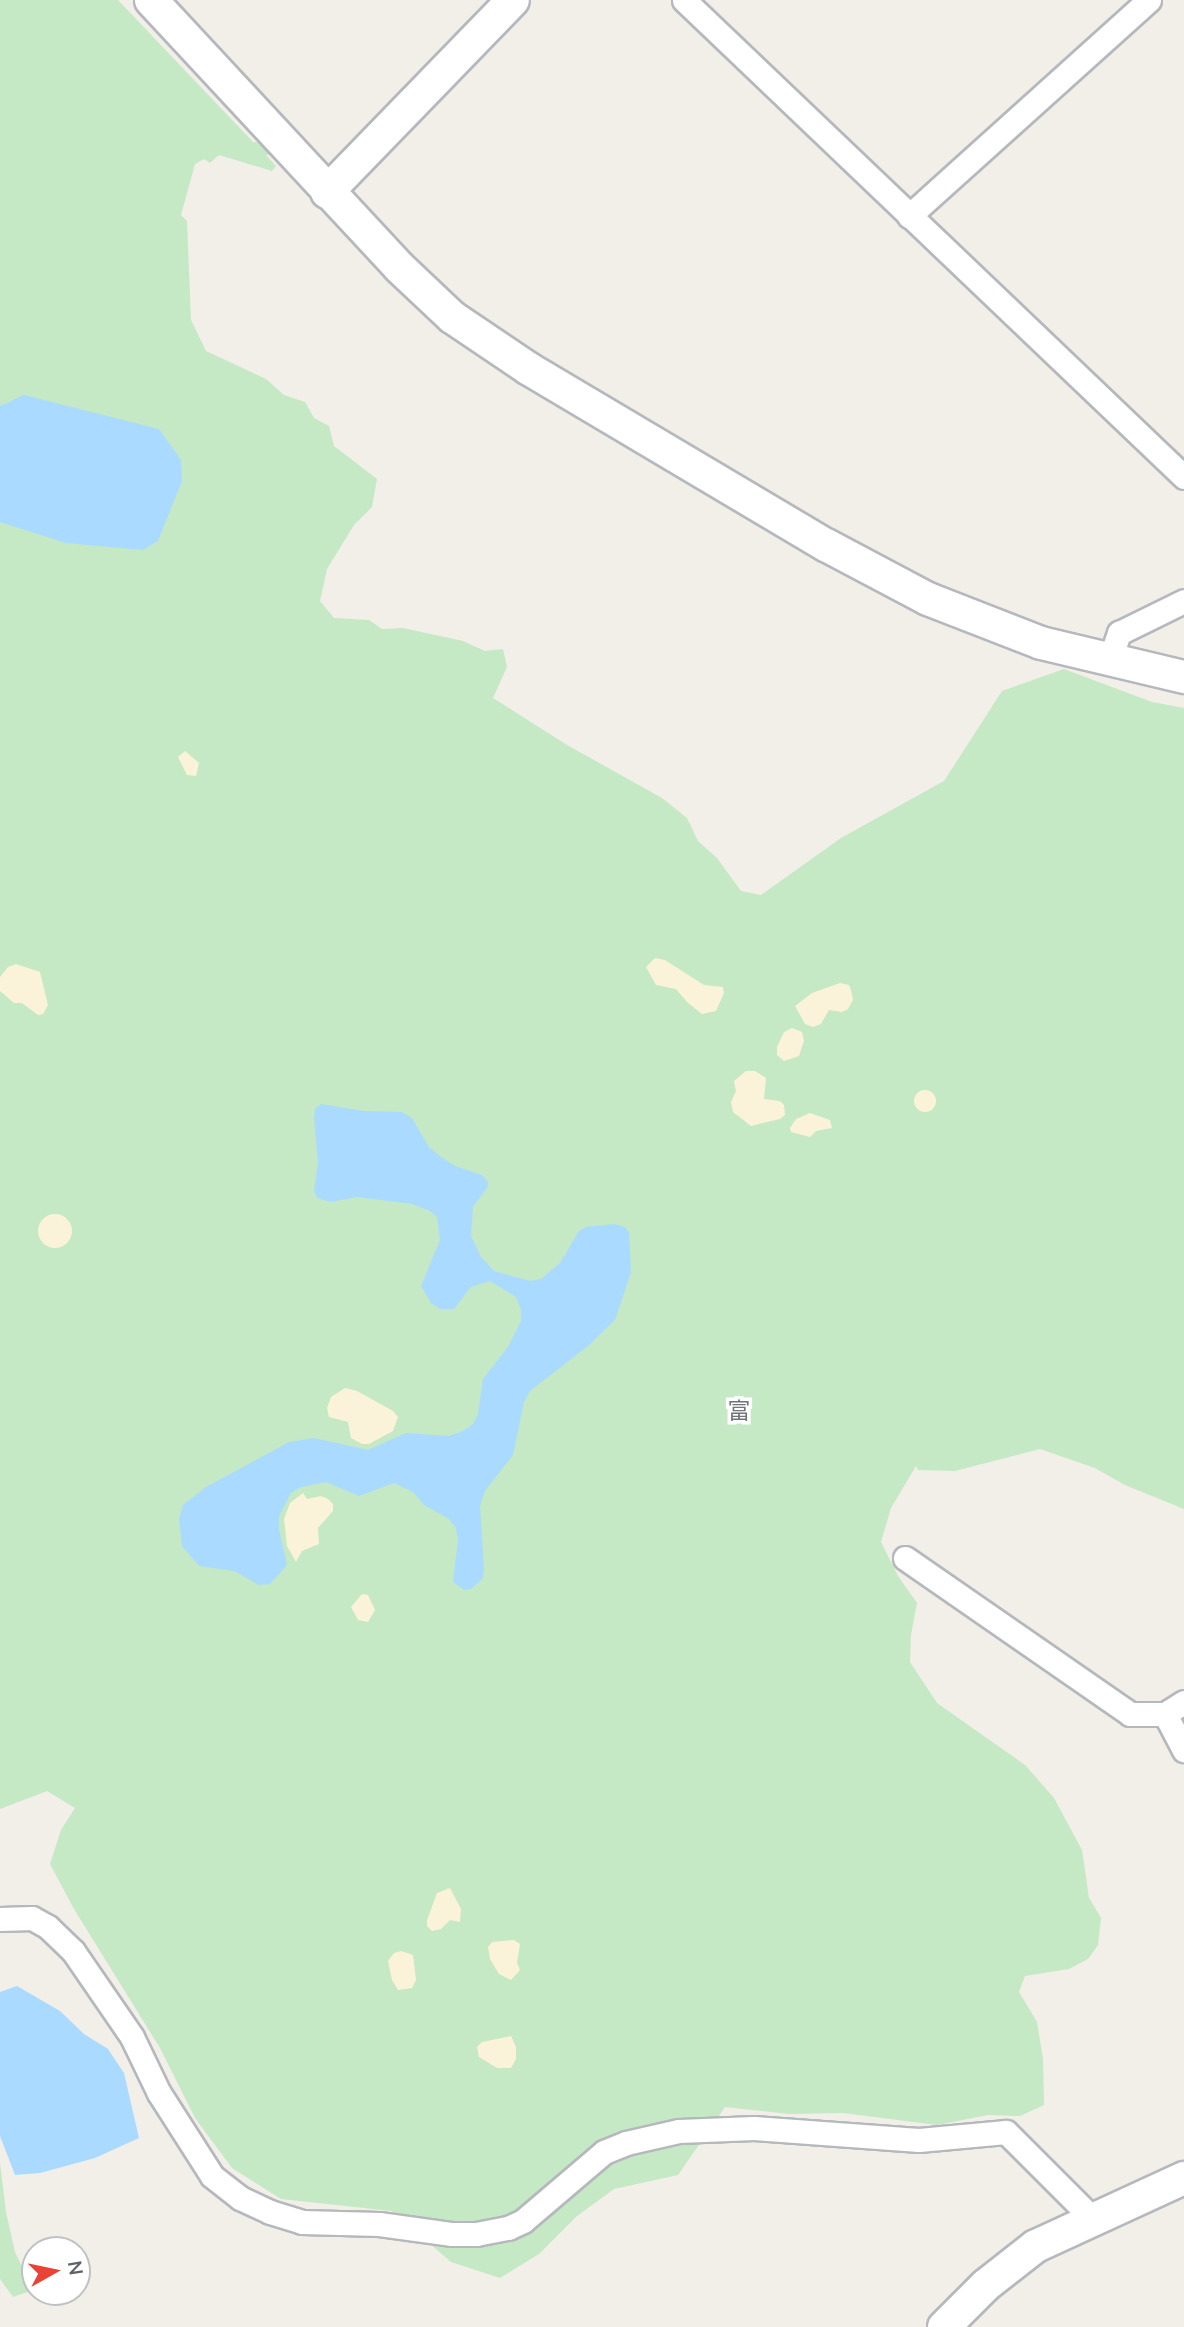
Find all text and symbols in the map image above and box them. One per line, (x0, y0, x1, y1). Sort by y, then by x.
district label: 富 (728, 1398, 750, 1426)
north arrow (21, 2236, 91, 2306)
text: N (61, 2259, 89, 2277)

